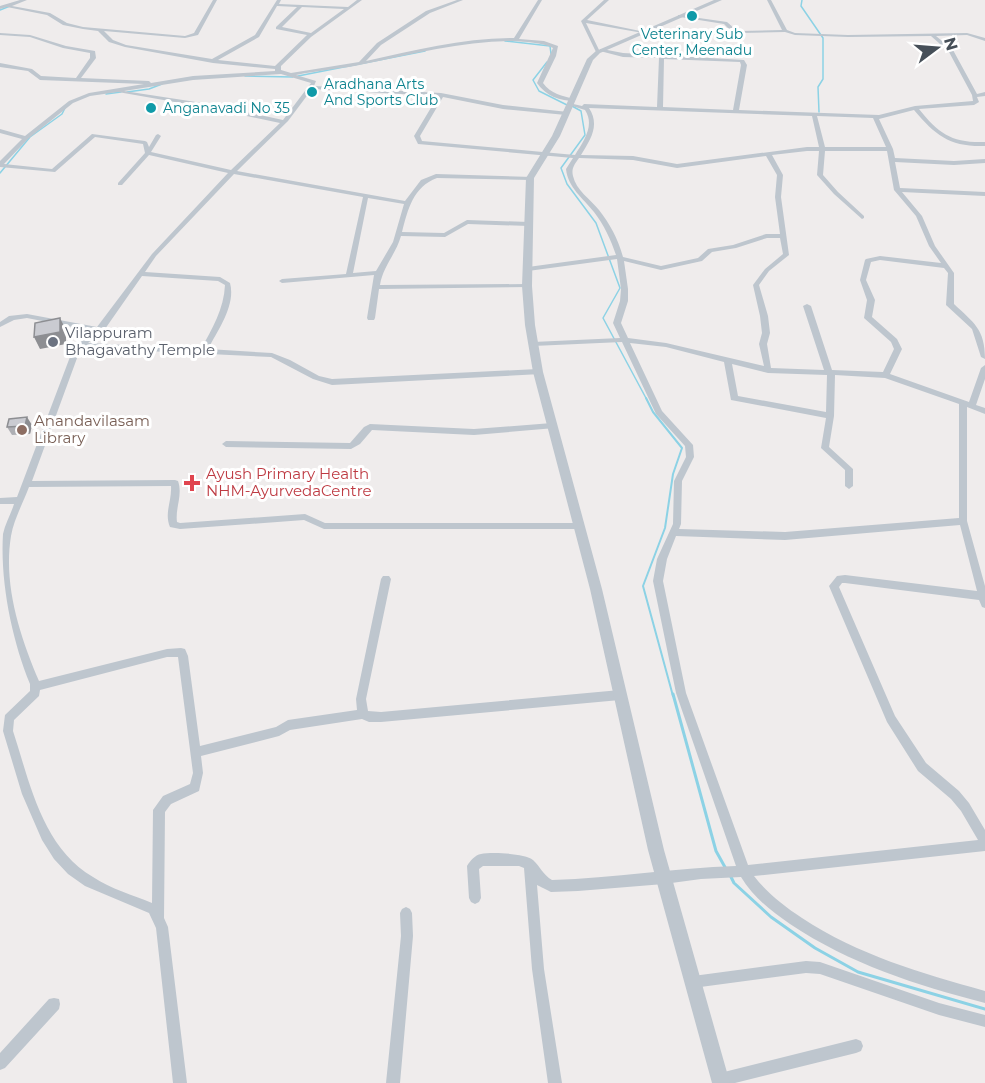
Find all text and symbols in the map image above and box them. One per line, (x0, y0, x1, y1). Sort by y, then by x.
marker: Veterinary Sub Center, Meenadu (685, 9, 699, 23)
north arrow (907, 18, 967, 78)
place label: Veterinary Sub Center, Meenadu (632, 25, 752, 59)
text: N (940, 35, 962, 53)
place label: Aradhana Arts And Sports Club (324, 75, 438, 109)
marker: Aradhana Arts And Sports Club (305, 85, 319, 99)
place label: Anganavadi No 35 (163, 99, 290, 117)
marker: Anganavadi No 35 (144, 101, 158, 115)
place label: Vilappuram Bhagavathy Temple (65, 323, 215, 359)
marker: Vilappuram Bhagavathy Temple (46, 335, 60, 349)
place label: Anandavilasam Library (34, 411, 150, 447)
marker: Anandavilasam Library (15, 423, 29, 437)
place label: Ayush Primary Health NHM-AyurvedaCentre (206, 464, 372, 500)
marker: Ayush Primary Health NHM-AyurvedaCentre (183, 474, 201, 492)

